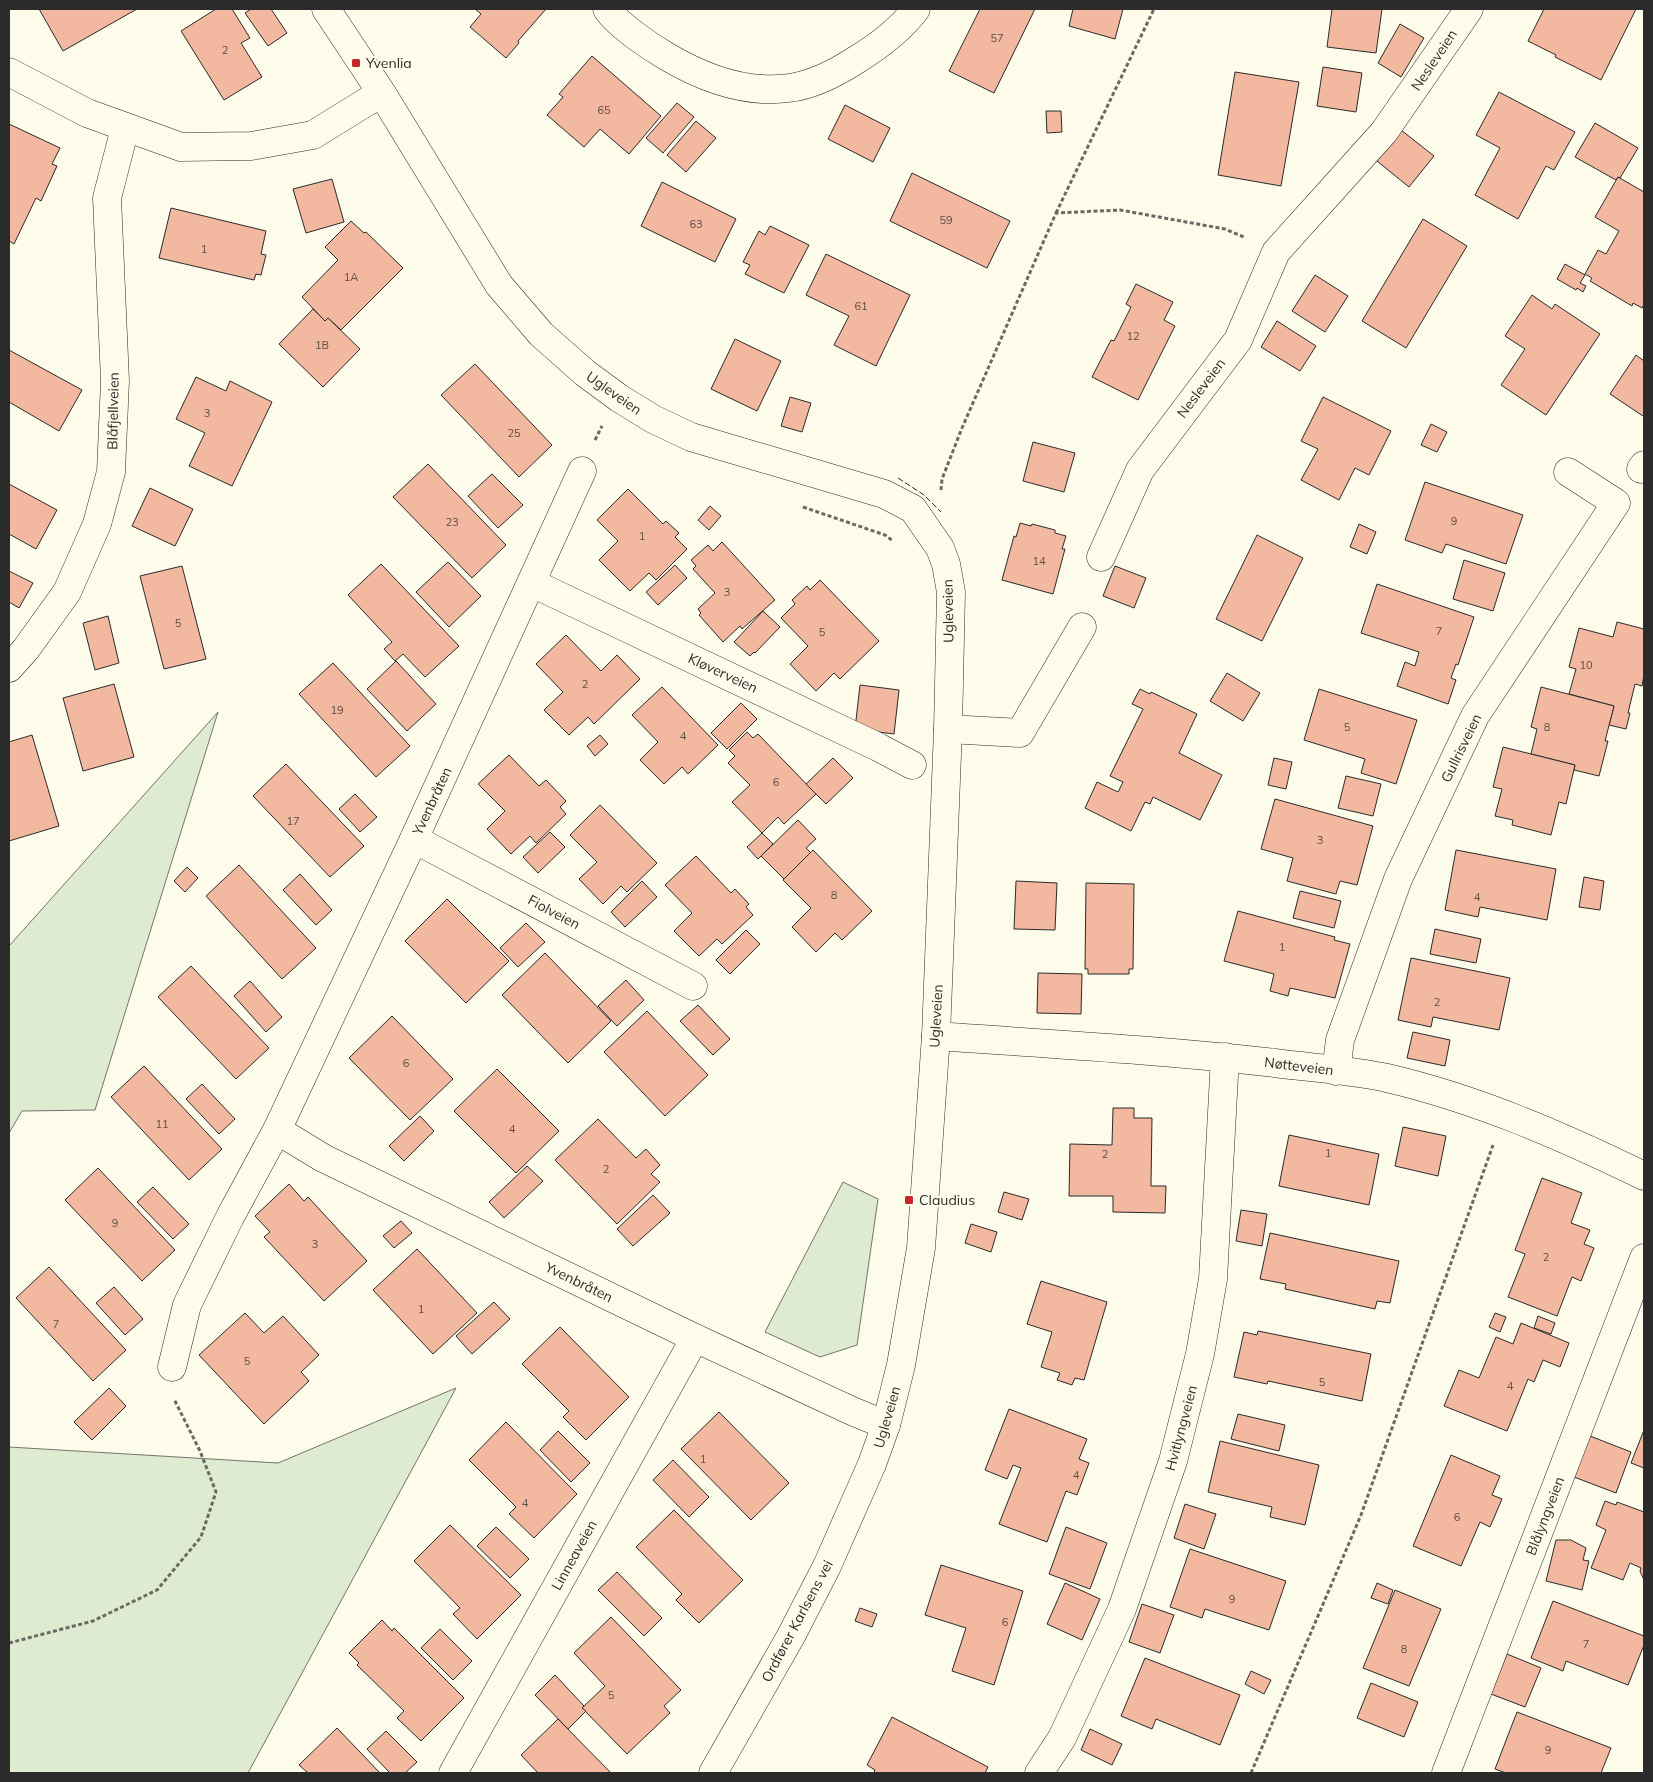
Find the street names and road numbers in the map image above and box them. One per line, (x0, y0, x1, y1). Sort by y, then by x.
street label: Nesleveien (1407, 26, 1461, 94)
street label: Nesleveien (1173, 355, 1229, 421)
street label: Ugleveien (583, 367, 645, 419)
street label: Blåfjellveien (103, 372, 123, 450)
street label: Ugleveien (938, 579, 958, 643)
street label: Kløverveien (685, 649, 761, 697)
street label: Gullrisveien (1437, 711, 1485, 785)
street label: Yvenbråten (408, 764, 456, 839)
street label: Fiolveien (525, 891, 583, 933)
street label: Ugleveien (925, 984, 947, 1048)
street label: Nøtteveien (1263, 1053, 1335, 1079)
street label: Yvenbråten (541, 1257, 616, 1306)
street label: Hvitlyngveien (1161, 1383, 1201, 1473)
street label: Ugleveien (870, 1384, 904, 1450)
street label: Blålyngveien (1522, 1474, 1568, 1558)
street label: Linneaveien (547, 1517, 601, 1593)
street label: Ordfører Karlsens vei (757, 1557, 837, 1685)

